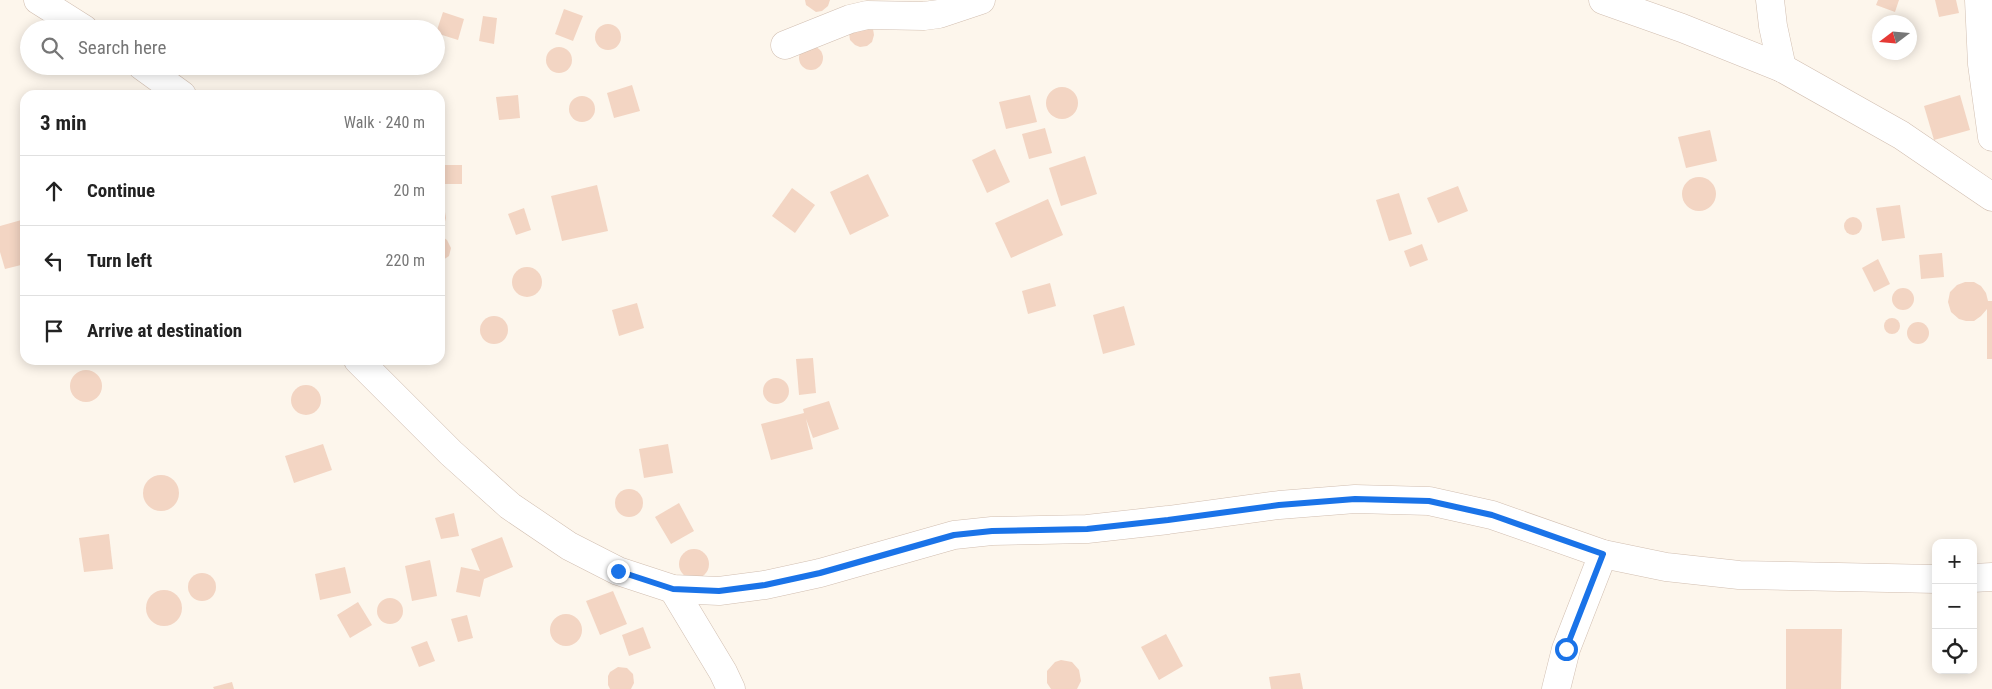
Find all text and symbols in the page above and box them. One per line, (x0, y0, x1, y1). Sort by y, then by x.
north arrow (1872, 15, 1917, 60)
search box (20, 20, 445, 75)
icon: search (38, 34, 66, 62)
text: Search here (78, 36, 166, 59)
text: 3 min (40, 111, 87, 135)
text: Walk · 240 m (344, 113, 425, 132)
icon: ahead (40, 177, 68, 205)
text: Continue (87, 179, 155, 202)
text: 20 m (393, 181, 425, 200)
icon: left (40, 247, 68, 275)
text: Turn left (87, 249, 152, 272)
text: 220 m (386, 251, 425, 270)
icon: arrive (40, 317, 68, 345)
text: Arrive at destination (87, 319, 242, 342)
map controls (1932, 539, 1977, 674)
button: + (1932, 539, 1977, 584)
route end (607, 560, 630, 583)
button: − (1932, 584, 1977, 629)
button: locate (1932, 629, 1977, 674)
route start (1555, 638, 1578, 661)

